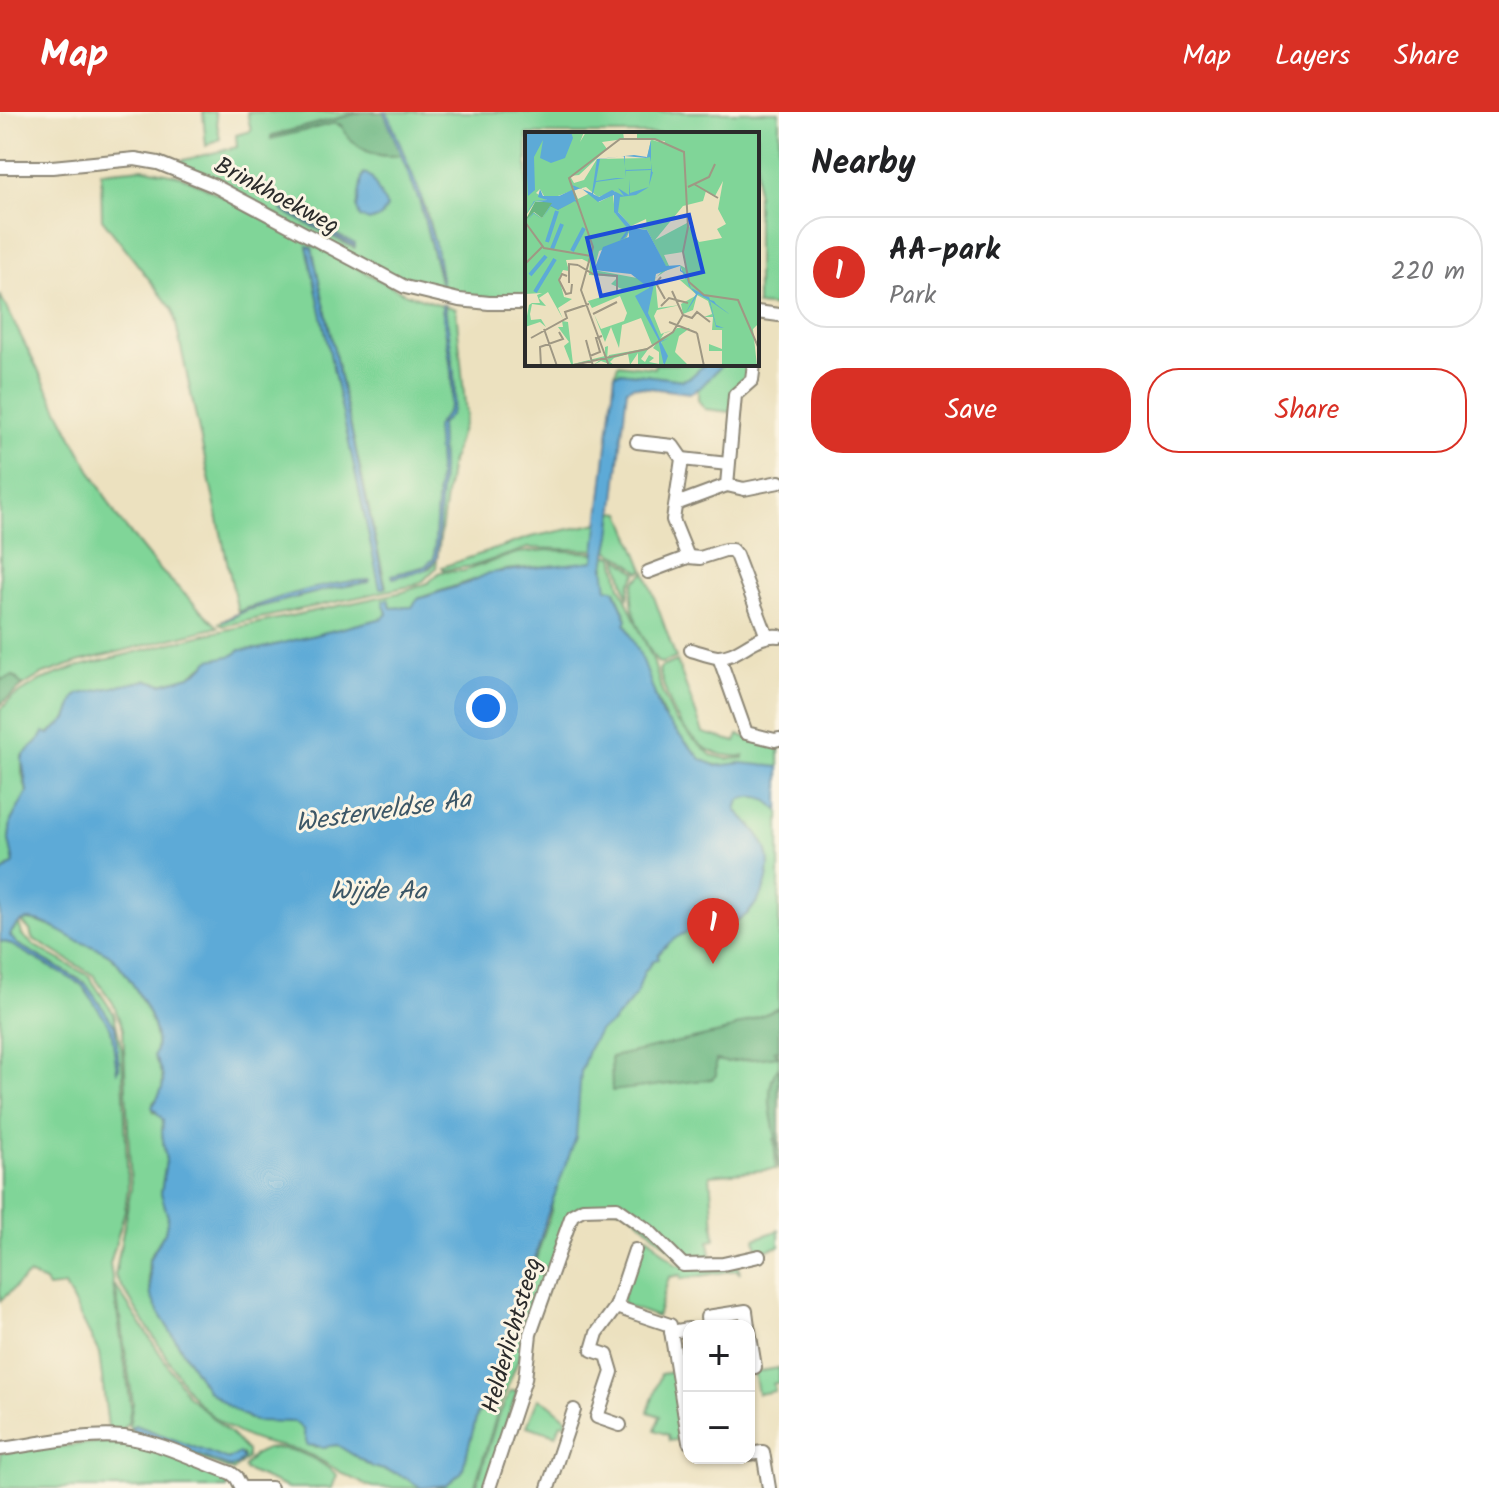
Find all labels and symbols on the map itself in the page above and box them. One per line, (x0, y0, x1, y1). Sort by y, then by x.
inset map (525, 132, 759, 366)
street label: Brinkhoekweg (207, 147, 346, 246)
your location (466, 688, 506, 728)
water label: Westerveldse Aa (293, 779, 475, 845)
water label: Wijde Aa (330, 871, 428, 913)
pin: 1 (687, 898, 739, 964)
street label: Helderlichtsteeg (472, 1253, 553, 1418)

